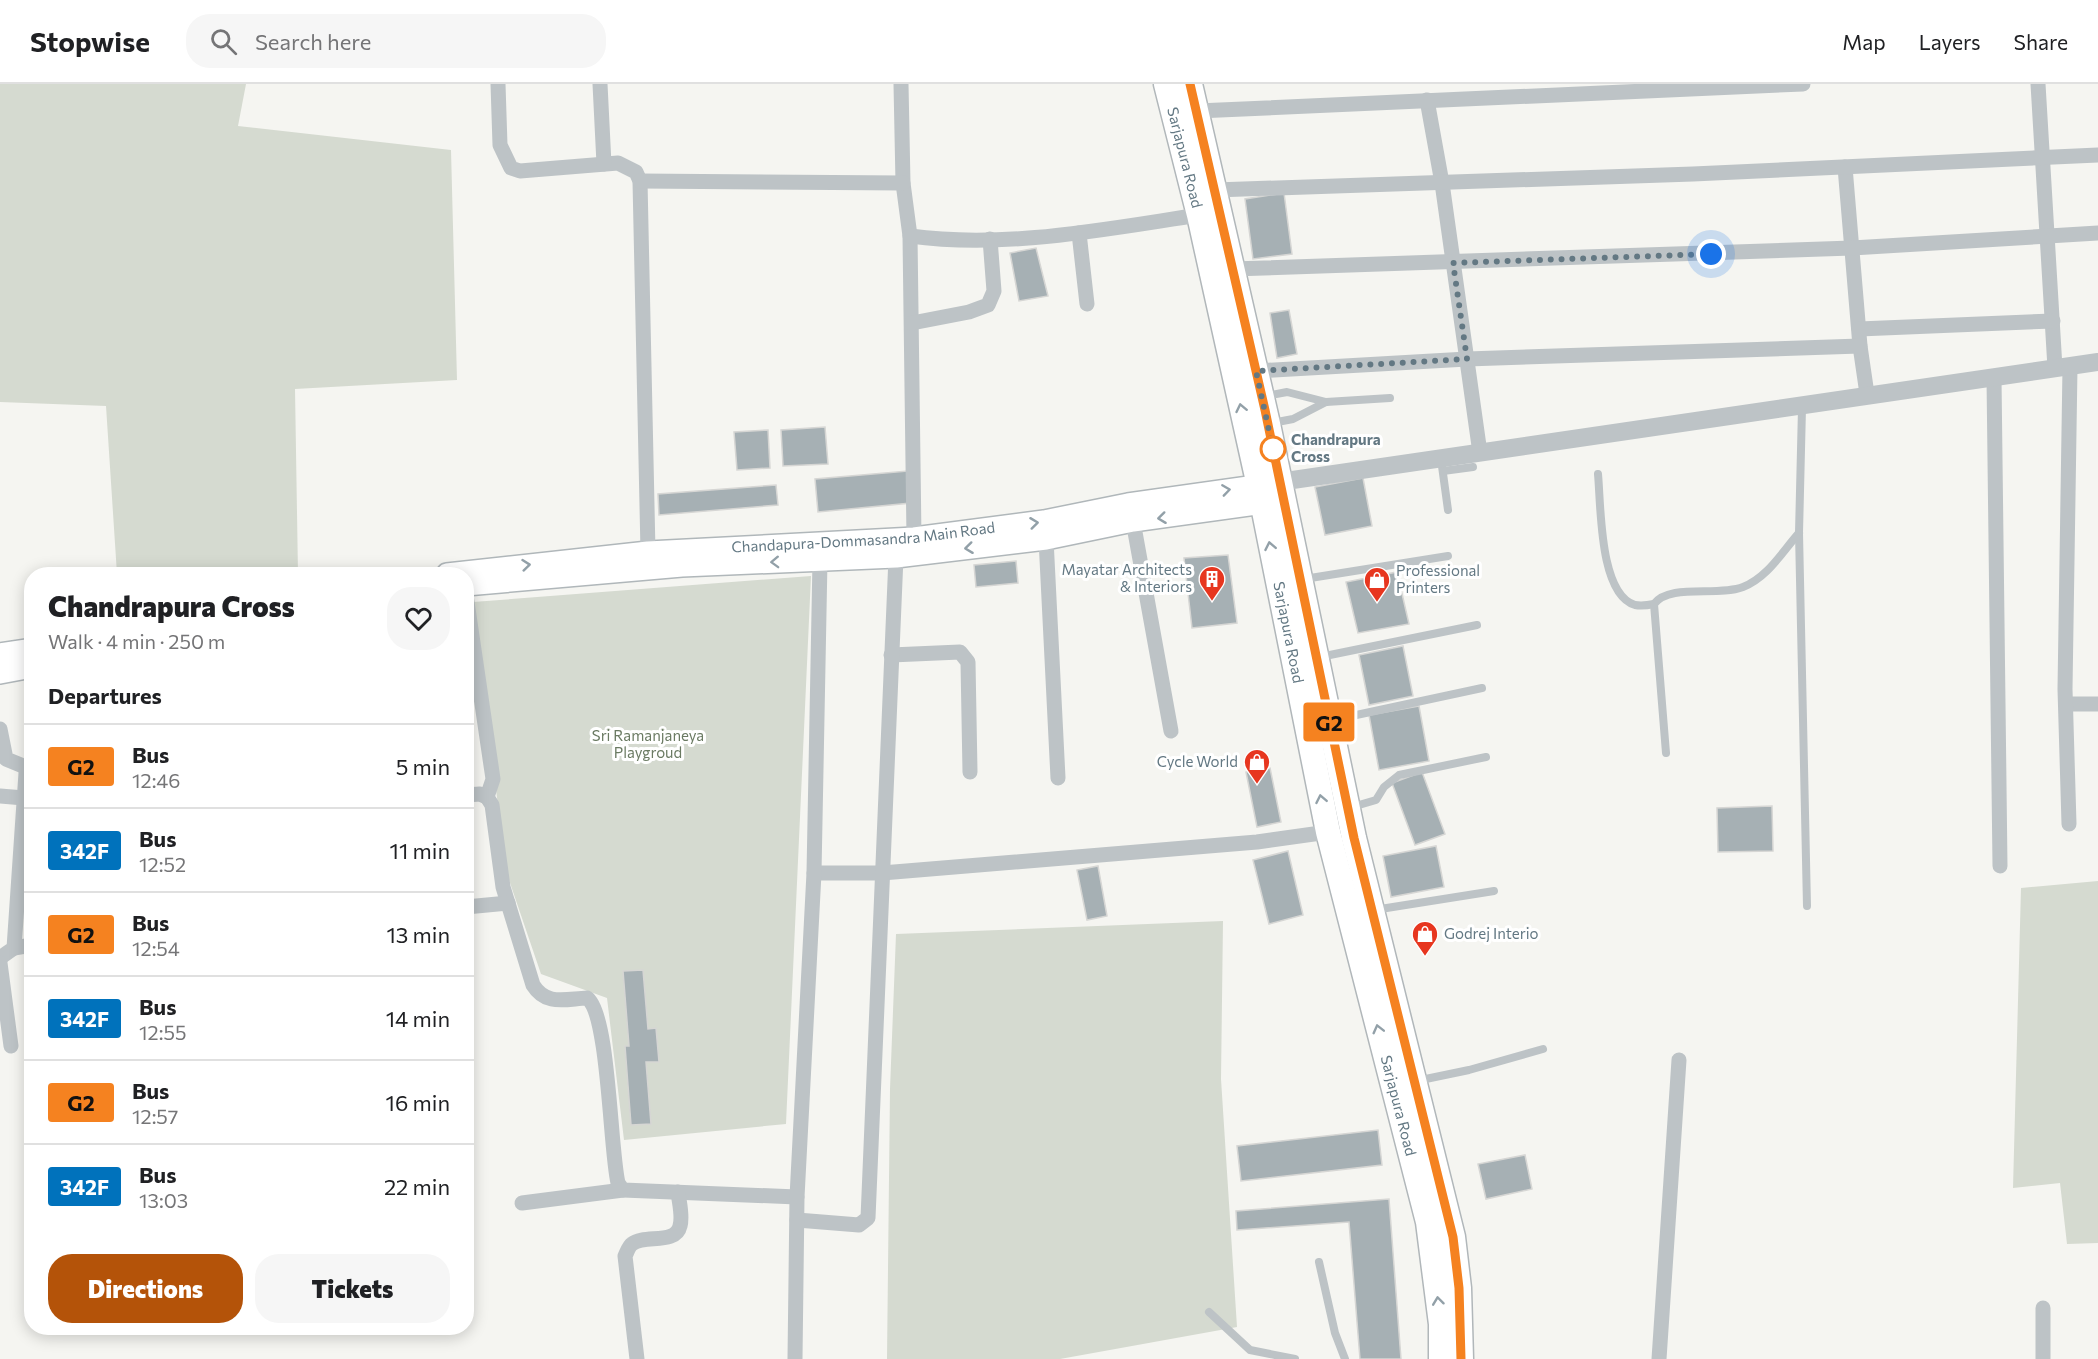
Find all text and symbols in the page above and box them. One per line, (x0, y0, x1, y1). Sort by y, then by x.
search box (186, 14, 606, 68)
text: Stopwise (30, 24, 150, 58)
icon: search (207, 25, 240, 58)
text: Search here (255, 28, 371, 55)
text: Map (1842, 29, 1886, 54)
text: Layers (1919, 29, 1981, 54)
text: Share (2014, 29, 2068, 54)
street label: Sarjapura Road (1164, 105, 1207, 210)
your location (1696, 239, 1726, 269)
one-way arrow (1236, 403, 1249, 413)
place label: Chandrapura Cross (1291, 430, 1381, 465)
marker: Chandrapura Cross (1260, 436, 1286, 462)
one-way arrow (1221, 484, 1230, 496)
one-way arrow (1157, 511, 1166, 523)
one-way arrow (1029, 517, 1038, 529)
street label: Chandapura-Dommasandra Main Road (731, 518, 996, 556)
one-way arrow (1264, 541, 1277, 551)
one-way arrow (965, 542, 974, 554)
one-way arrow (771, 556, 780, 569)
one-way arrow (521, 559, 530, 572)
place label: Mayatar Architects & Interiors (1061, 560, 1192, 595)
place label: Professional Printers (1396, 561, 1480, 596)
building icon: Mayatar Architects & Interiors (1197, 564, 1227, 602)
shop icon: Professional Printers (1362, 565, 1392, 603)
street label: Sarjapura Road (1270, 580, 1308, 685)
button: heart (387, 587, 450, 650)
text: Chandrapura Cross (48, 589, 295, 623)
text: Walk · 4 min · 250 m (48, 629, 225, 653)
text: Departures (48, 682, 162, 709)
line badge: G2 (1302, 702, 1356, 742)
text: G2 (1315, 710, 1343, 735)
park label: Sri Ramanjaneya Playgroud (592, 726, 704, 761)
text: Bus (132, 741, 169, 768)
shop icon: Cycle World (1242, 747, 1272, 785)
place label: Cycle World (1157, 752, 1238, 770)
text: 5 min (396, 753, 450, 780)
text: G2 (67, 754, 95, 779)
text: 12:46 (132, 768, 181, 792)
one-way arrow (1315, 794, 1328, 804)
text: Bus (139, 825, 176, 852)
text: 11 min (390, 837, 450, 864)
text: 342F (60, 838, 109, 863)
text: 12:52 (139, 852, 186, 876)
text: Bus (132, 909, 169, 936)
shop icon: Godrej Interio (1410, 919, 1440, 957)
text: 13 min (386, 921, 450, 948)
text: G2 (67, 922, 95, 947)
place label: Godrej Interio (1444, 924, 1539, 942)
text: 12:54 (132, 936, 180, 960)
text: Bus (139, 993, 176, 1020)
text: 14 min (386, 1005, 450, 1032)
text: 342F (60, 1006, 109, 1031)
text: 12:55 (139, 1020, 186, 1044)
one-way arrow (1373, 1024, 1385, 1034)
street label: Sarjapura Road (1378, 1053, 1421, 1158)
text: Bus (132, 1077, 169, 1104)
text: 16 min (386, 1089, 450, 1116)
text: G2 (67, 1090, 95, 1115)
text: 12:57 (132, 1104, 178, 1128)
text: Bus (139, 1161, 176, 1188)
text: 22 min (384, 1173, 450, 1200)
text: 342F (60, 1174, 109, 1199)
text: 13:03 (139, 1188, 188, 1212)
button: Directions (48, 1254, 243, 1323)
button: Tickets (255, 1254, 450, 1323)
one-way arrow (1432, 1296, 1444, 1305)

